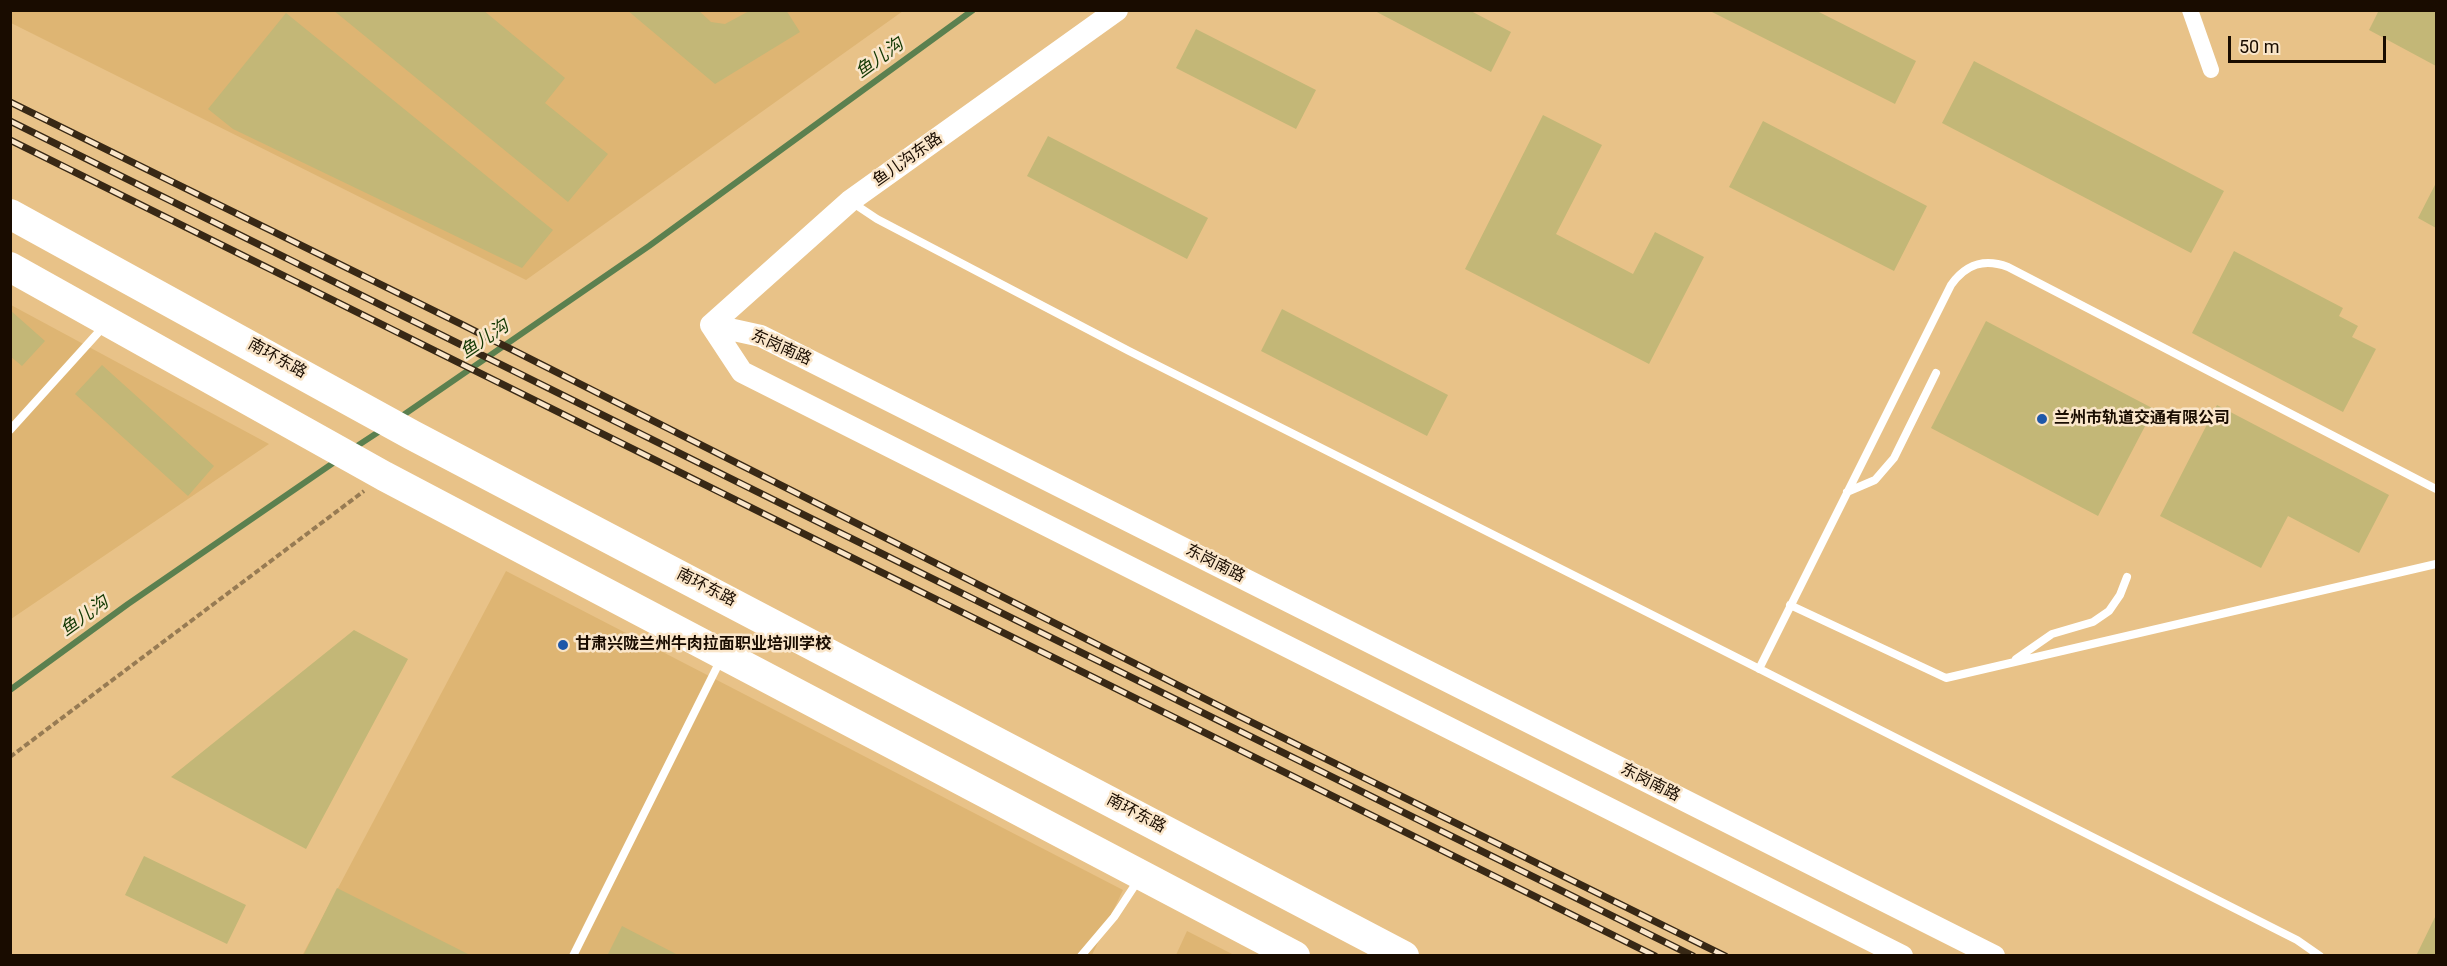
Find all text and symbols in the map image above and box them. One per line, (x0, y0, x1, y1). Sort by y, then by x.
scale bar (2231, 24, 2388, 62)
water label: 鱼儿沟 (852, 34, 908, 84)
text: 50 m (2239, 36, 2279, 57)
street label: 鱼儿沟东路 (870, 129, 946, 191)
water label: 鱼儿沟 (457, 316, 513, 364)
street label: 东岗南路 (748, 326, 814, 370)
street label: 南环东路 (244, 335, 310, 383)
place label: 兰州市轨道交通有限公司 (2054, 409, 2230, 429)
marker: 兰州市轨道交通有限公司 (2035, 412, 2049, 426)
street label: 东岗南路 (1182, 541, 1248, 587)
street label: 南环东路 (673, 565, 739, 611)
water label: 鱼儿沟 (57, 592, 113, 642)
place label: 甘肃兴陇兰州牛肉拉面职业培训学校 (575, 635, 831, 655)
marker: 甘肃兴陇兰州牛肉拉面职业培训学校 (556, 638, 570, 652)
street label: 东岗南路 (1617, 760, 1683, 806)
street label: 南环东路 (1103, 791, 1169, 837)

